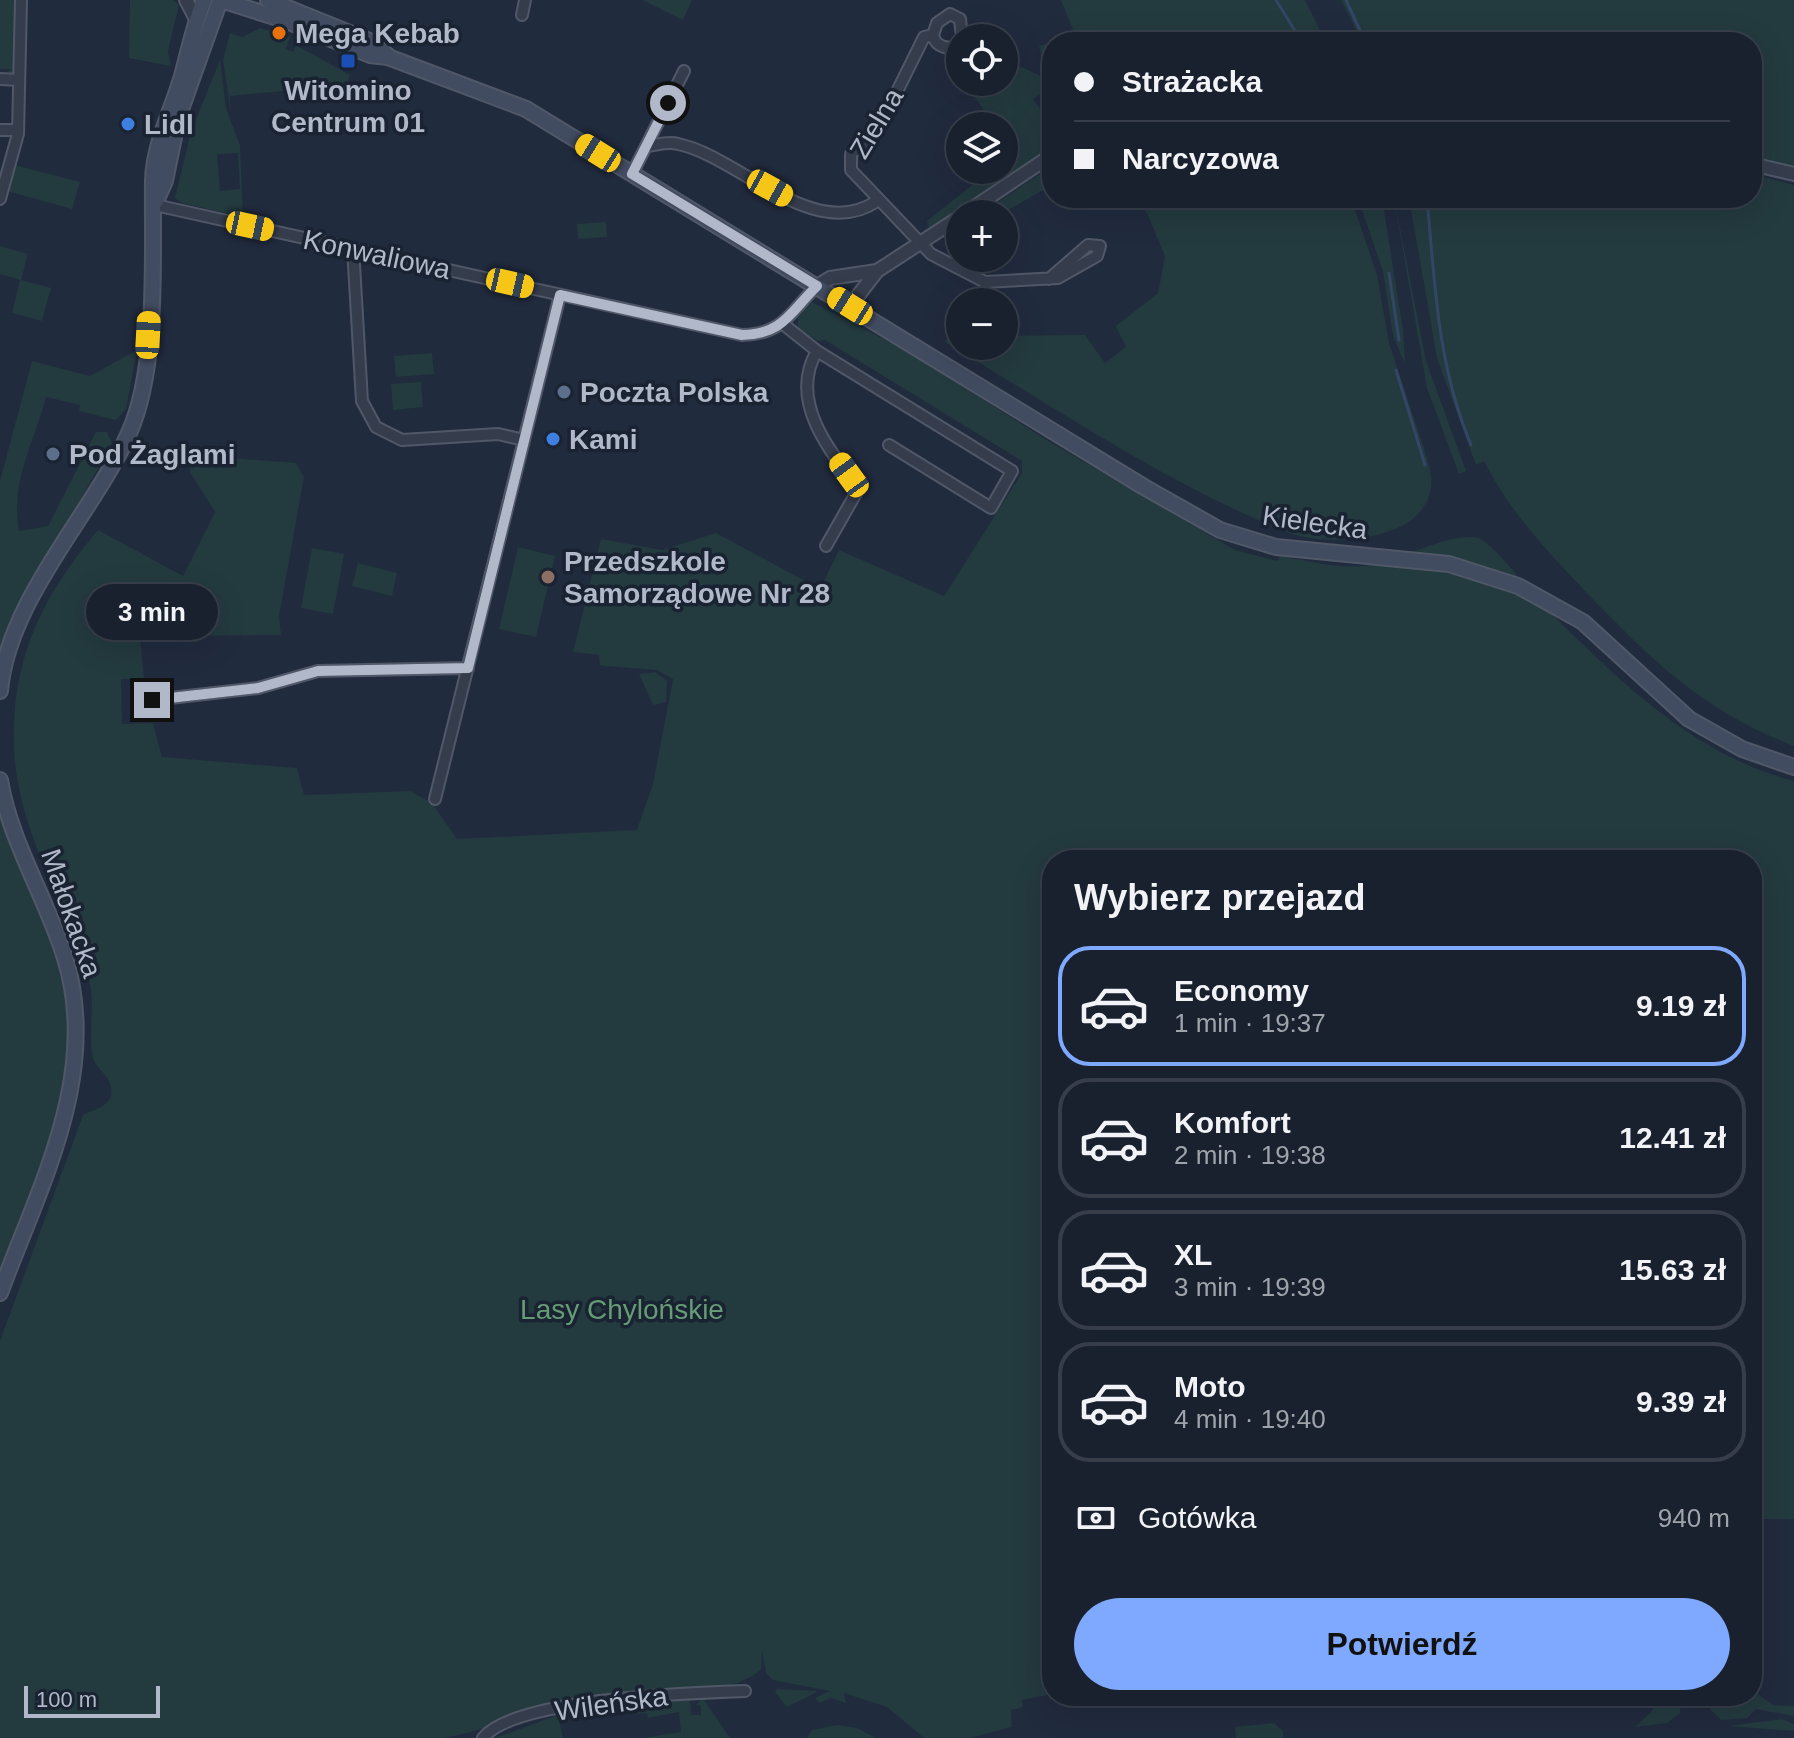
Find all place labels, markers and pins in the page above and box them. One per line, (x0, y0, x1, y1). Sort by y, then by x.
place label: Mega Kebab (295, 18, 460, 49)
marker: Mega Kebab (270, 24, 288, 42)
marker: Witomino Centrum 01 (339, 52, 357, 70)
place label: Witomino Centrum 01 (271, 75, 425, 138)
place label: Lidl (144, 109, 194, 140)
marker: Lidl (119, 115, 137, 133)
place label: Poczta Polska (580, 377, 769, 408)
marker: Poczta Polska (555, 383, 573, 401)
place label: Kami (569, 424, 637, 455)
marker: Kami (544, 430, 562, 448)
place label: Pod Żaglami (69, 439, 235, 470)
marker: Pod Żaglami (44, 445, 62, 463)
place label: Przedszkole Samorządowe Nr 28 (564, 546, 830, 609)
marker: Przedszkole Samorządowe Nr 28 (539, 568, 557, 586)

